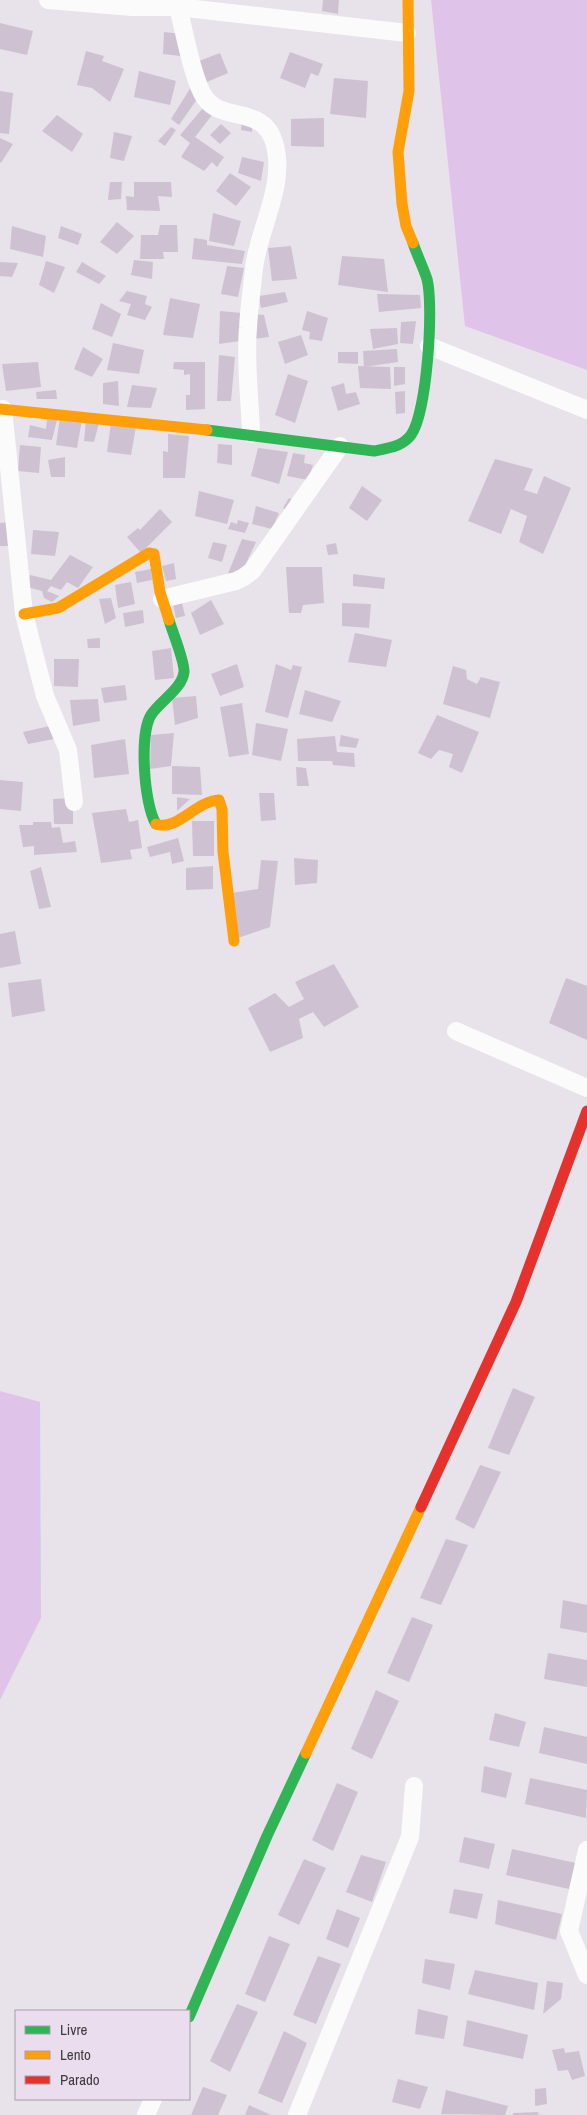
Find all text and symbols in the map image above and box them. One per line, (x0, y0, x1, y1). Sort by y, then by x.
legend (15, 2010, 190, 2100)
text: Livre (60, 2019, 88, 2040)
text: Lento (60, 2044, 91, 2065)
text: Parado (60, 2069, 100, 2090)

